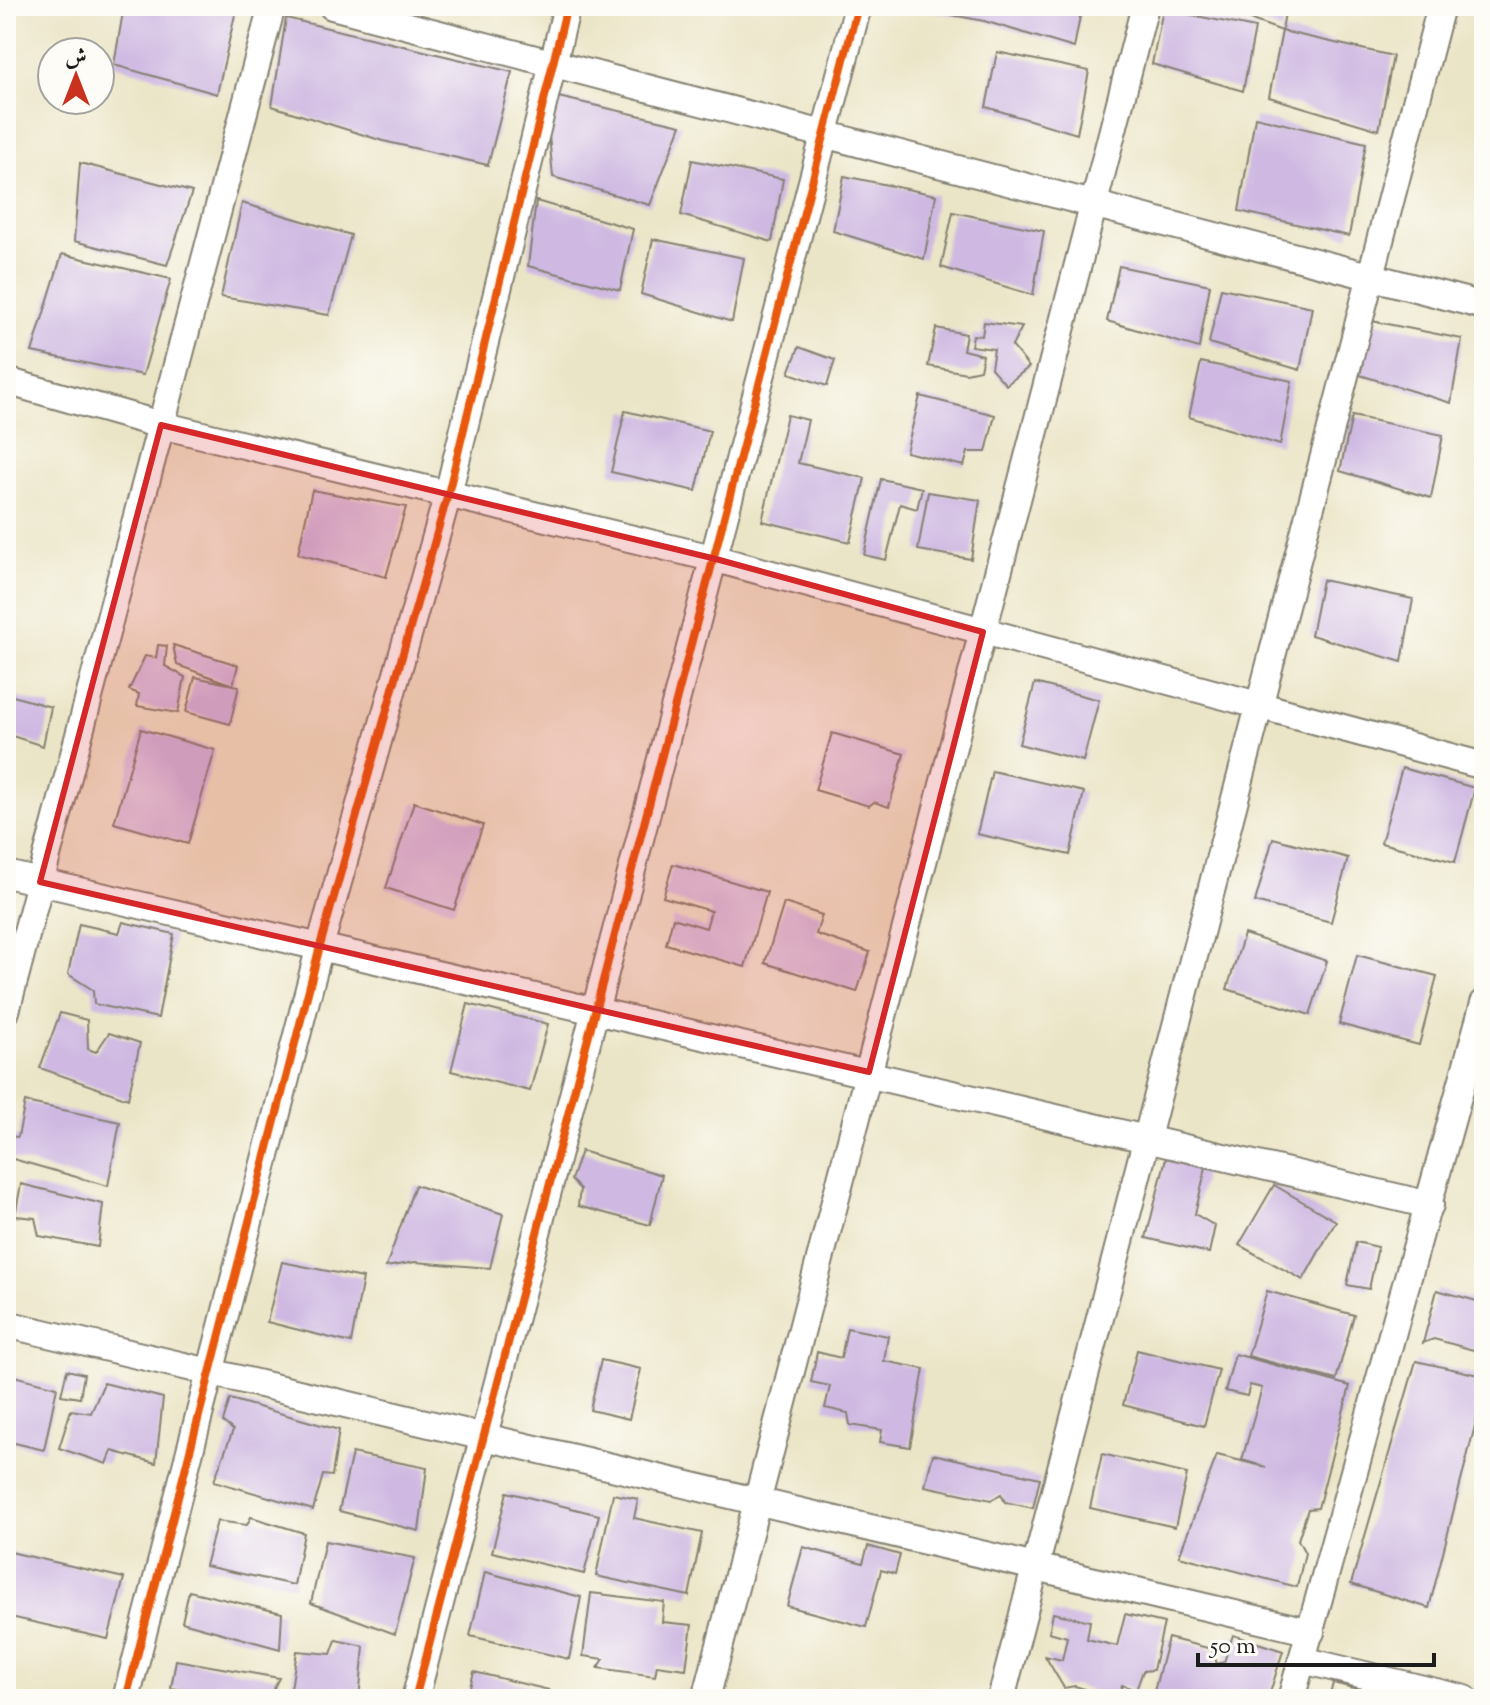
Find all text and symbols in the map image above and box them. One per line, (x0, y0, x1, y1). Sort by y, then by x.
north arrow (36, 36, 116, 116)
text: ش (65, 43, 87, 75)
scale bar (1198, 1617, 1434, 1667)
text: 50 m (1208, 1630, 1256, 1664)

